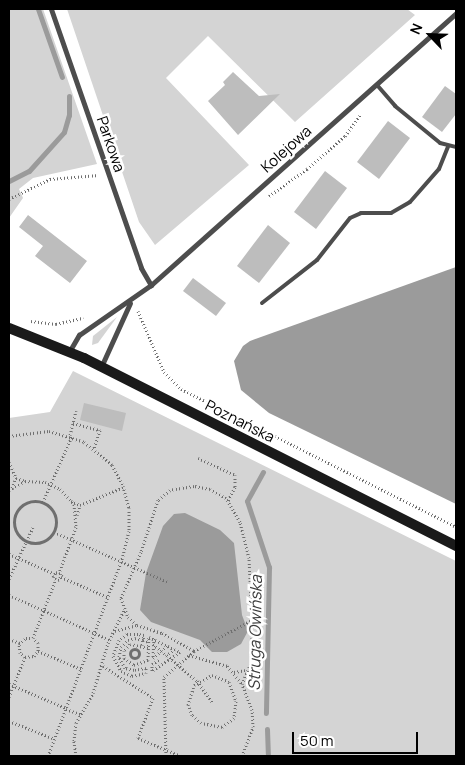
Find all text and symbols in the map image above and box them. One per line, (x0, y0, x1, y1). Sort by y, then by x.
north arrow (405, 10, 455, 60)
text: N (405, 20, 427, 37)
street label: Parkowa (93, 114, 129, 174)
street label: Kolejowa (257, 122, 315, 176)
street label: Poznańska (202, 396, 278, 446)
water label: Struga Owińska (244, 575, 266, 691)
scale bar (295, 722, 421, 754)
text: 50 m (300, 730, 334, 751)

